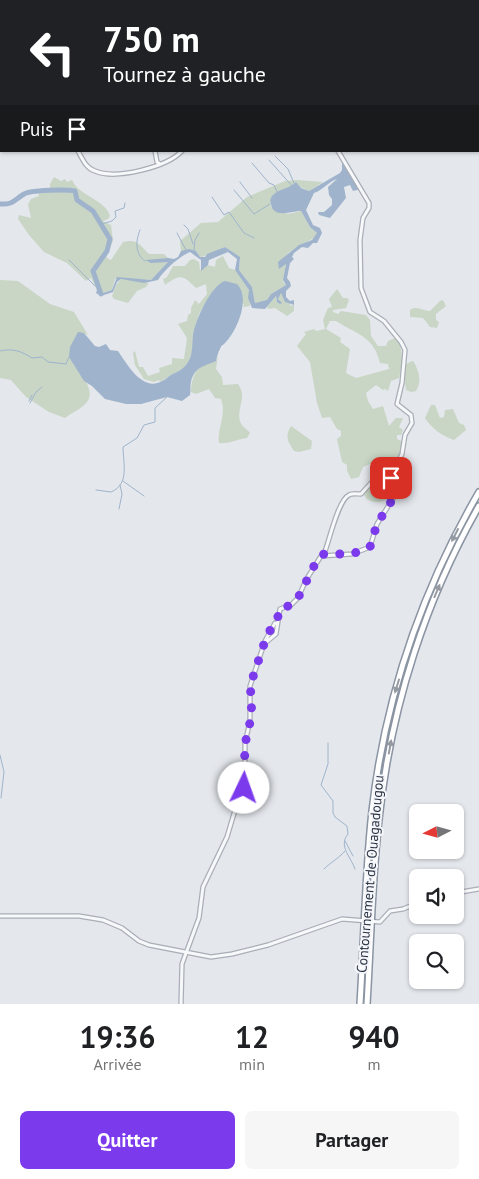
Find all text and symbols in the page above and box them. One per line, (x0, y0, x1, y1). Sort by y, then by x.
text: 750 m (103, 16, 200, 62)
icon: left (20, 20, 85, 85)
text: Tournez à gauche (103, 60, 266, 88)
icon: arrive (63, 115, 91, 143)
text: Puis (20, 117, 53, 141)
pin (370, 457, 412, 499)
icon: arrive (377, 464, 405, 492)
one-way arrow (451, 528, 459, 542)
one-way arrow (434, 584, 442, 598)
one-way arrow (392, 679, 400, 694)
one-way arrow (387, 738, 395, 754)
position arrow (217, 761, 269, 813)
street label: Contournement de Ouagadougou (352, 774, 388, 974)
north arrow (409, 804, 464, 859)
map controls (409, 804, 464, 989)
button: sound (409, 869, 464, 924)
button: search (409, 934, 464, 989)
text: 19:36 (79, 1017, 156, 1056)
text: 12 (235, 1017, 269, 1056)
text: 940 (349, 1017, 400, 1056)
text: Arrivée (93, 1054, 142, 1074)
text: min (239, 1054, 265, 1074)
text: m (368, 1054, 381, 1074)
button: Quitter (20, 1111, 235, 1169)
button: Partager (245, 1111, 459, 1169)

